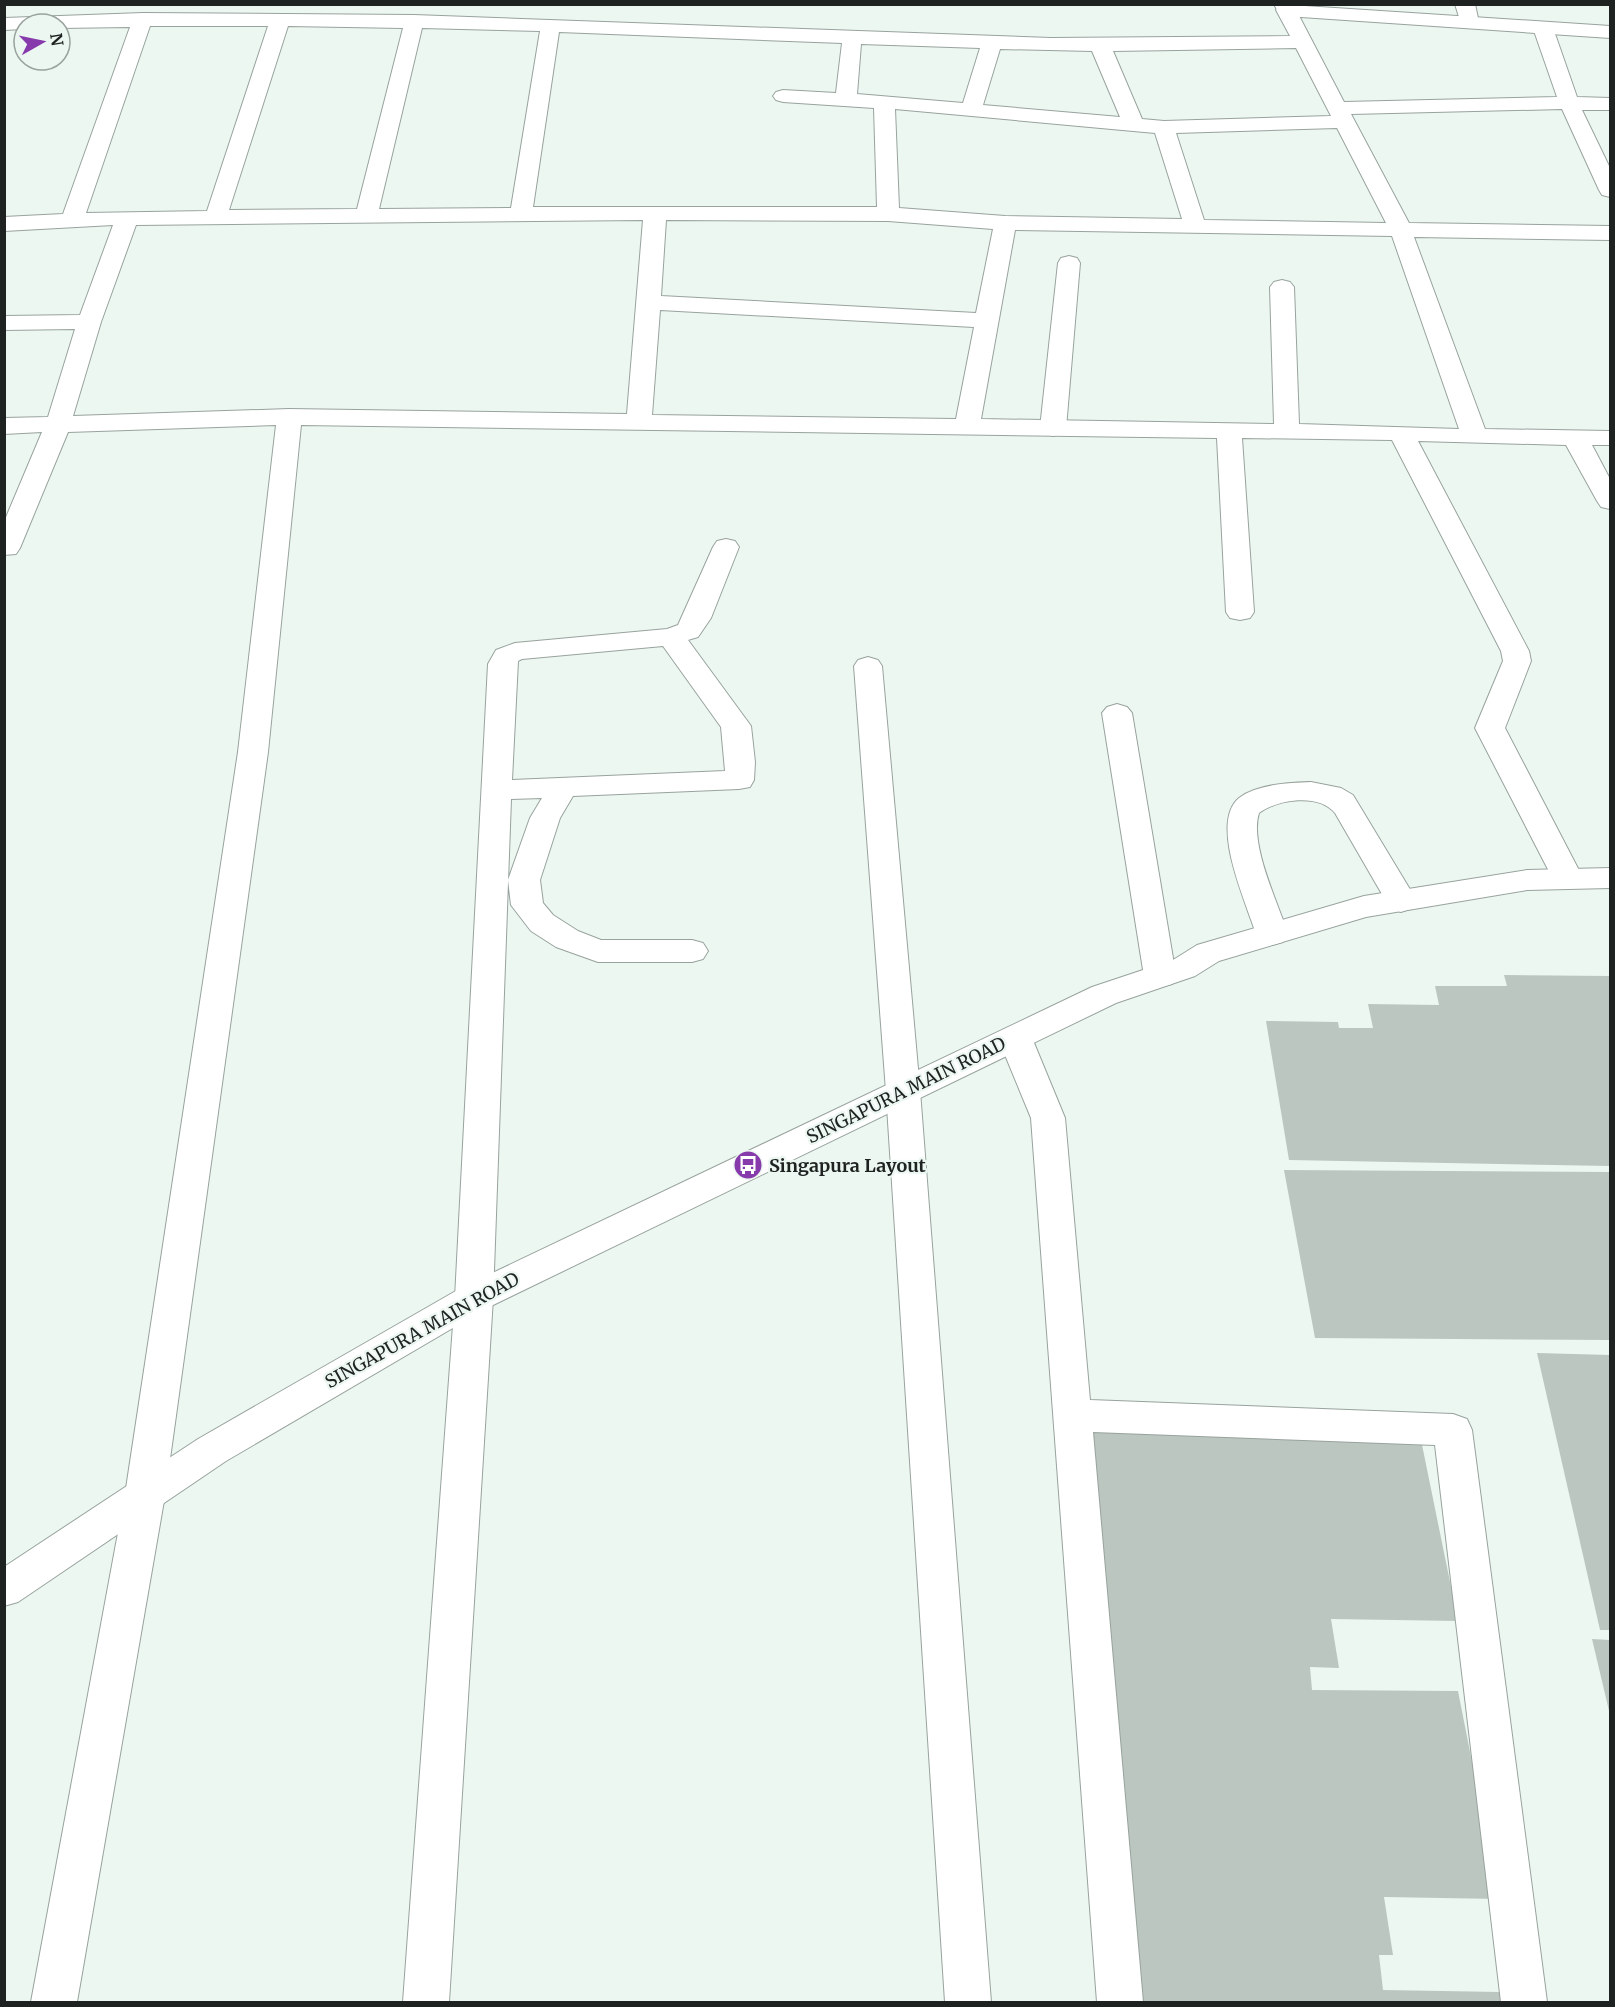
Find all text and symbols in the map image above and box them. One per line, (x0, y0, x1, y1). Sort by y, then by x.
north arrow (12, 12, 72, 72)
text: N (46, 32, 68, 48)
street label: SINGAPURA MAIN ROAD (803, 1032, 1009, 1148)
bus stop icon: Singapura Layout (732, 1149, 764, 1181)
place label: Singapura Layout (769, 1154, 927, 1177)
street label: SINGAPURA MAIN ROAD (321, 1267, 523, 1393)

